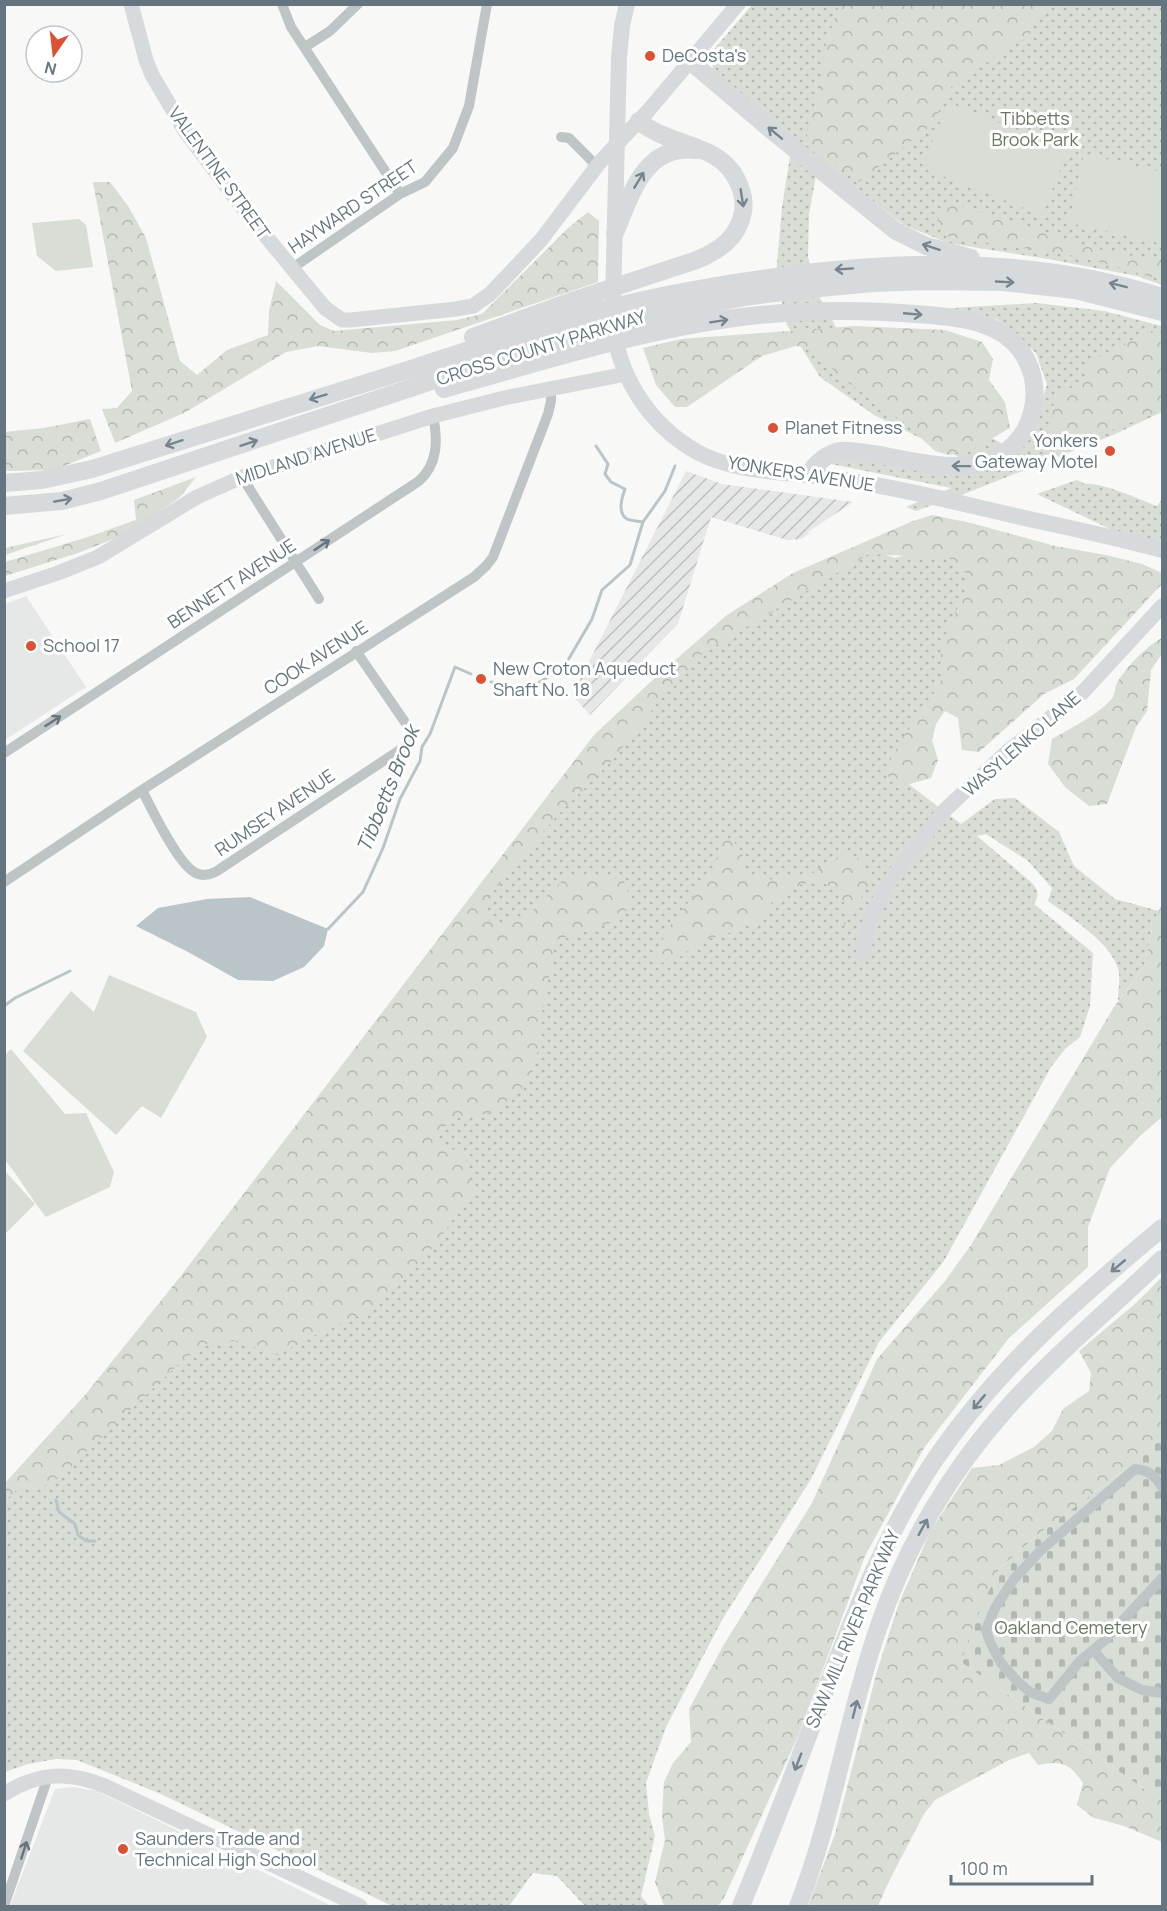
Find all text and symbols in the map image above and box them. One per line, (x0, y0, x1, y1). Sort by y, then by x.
north arrow (24, 24, 84, 84)
place label: DeCosta's (662, 43, 746, 67)
marker: DeCosta's (643, 49, 657, 63)
text: N (42, 56, 59, 81)
street label: VALENTINE STREET (164, 101, 276, 244)
park label: Tibbetts Brook Park (991, 106, 1080, 151)
one-way arrow (767, 126, 783, 139)
street label: HAYWARD STREET (283, 154, 422, 258)
one-way arrow (634, 172, 646, 189)
one-way arrow (737, 187, 748, 207)
one-way arrow (922, 241, 941, 252)
one-way arrow (835, 264, 855, 275)
one-way arrow (995, 277, 1015, 288)
one-way arrow (1109, 279, 1128, 291)
street label: CROSS COUNTY PARKWAY (433, 303, 649, 390)
one-way arrow (903, 308, 922, 319)
one-way arrow (708, 315, 728, 326)
one-way arrow (309, 393, 328, 404)
place label: Planet Fitness (785, 415, 903, 439)
marker: Planet Fitness (766, 421, 780, 435)
street label: MIDLAND AVENUE (232, 422, 379, 490)
place label: Yonkers Gateway Motel (975, 428, 1098, 473)
one-way arrow (239, 436, 258, 447)
one-way arrow (165, 438, 184, 449)
marker: Yonkers Gateway Motel (1103, 444, 1117, 458)
street label: YONKERS AVENUE (726, 450, 876, 496)
one-way arrow (951, 460, 971, 472)
one-way arrow (52, 494, 72, 505)
street label: BENNETT AVENUE (163, 533, 300, 634)
one-way arrow (313, 539, 330, 551)
street label: COOK AVENUE (259, 615, 372, 700)
place label: School 17 (43, 633, 120, 657)
marker: School 17 (24, 639, 38, 653)
place label: New Croton Aqueduct Shaft No. 18 (493, 656, 676, 701)
marker: New Croton Aqueduct Shaft No. 18 (474, 672, 488, 686)
street label: WASYLENKO LANE (957, 685, 1085, 801)
one-way arrow (45, 715, 62, 728)
water label: Tibbetts Brook (350, 719, 426, 856)
street label: RUMSEY AVENUE (210, 763, 339, 861)
one-way arrow (1110, 1259, 1126, 1272)
one-way arrow (972, 1394, 985, 1410)
one-way arrow (918, 1519, 930, 1536)
street label: SAW MILL RIVER PARKWAY (799, 1525, 905, 1731)
park label: Oakland Cemetery (994, 1615, 1148, 1639)
one-way arrow (850, 1700, 861, 1719)
one-way arrow (792, 1752, 803, 1771)
place label: Saunders Trade and Technical High School (135, 1826, 317, 1871)
one-way arrow (19, 1841, 30, 1860)
marker: Saunders Trade and Technical High School (116, 1842, 130, 1856)
scale bar (951, 1848, 1092, 1886)
text: 100 m (960, 1856, 1008, 1880)

